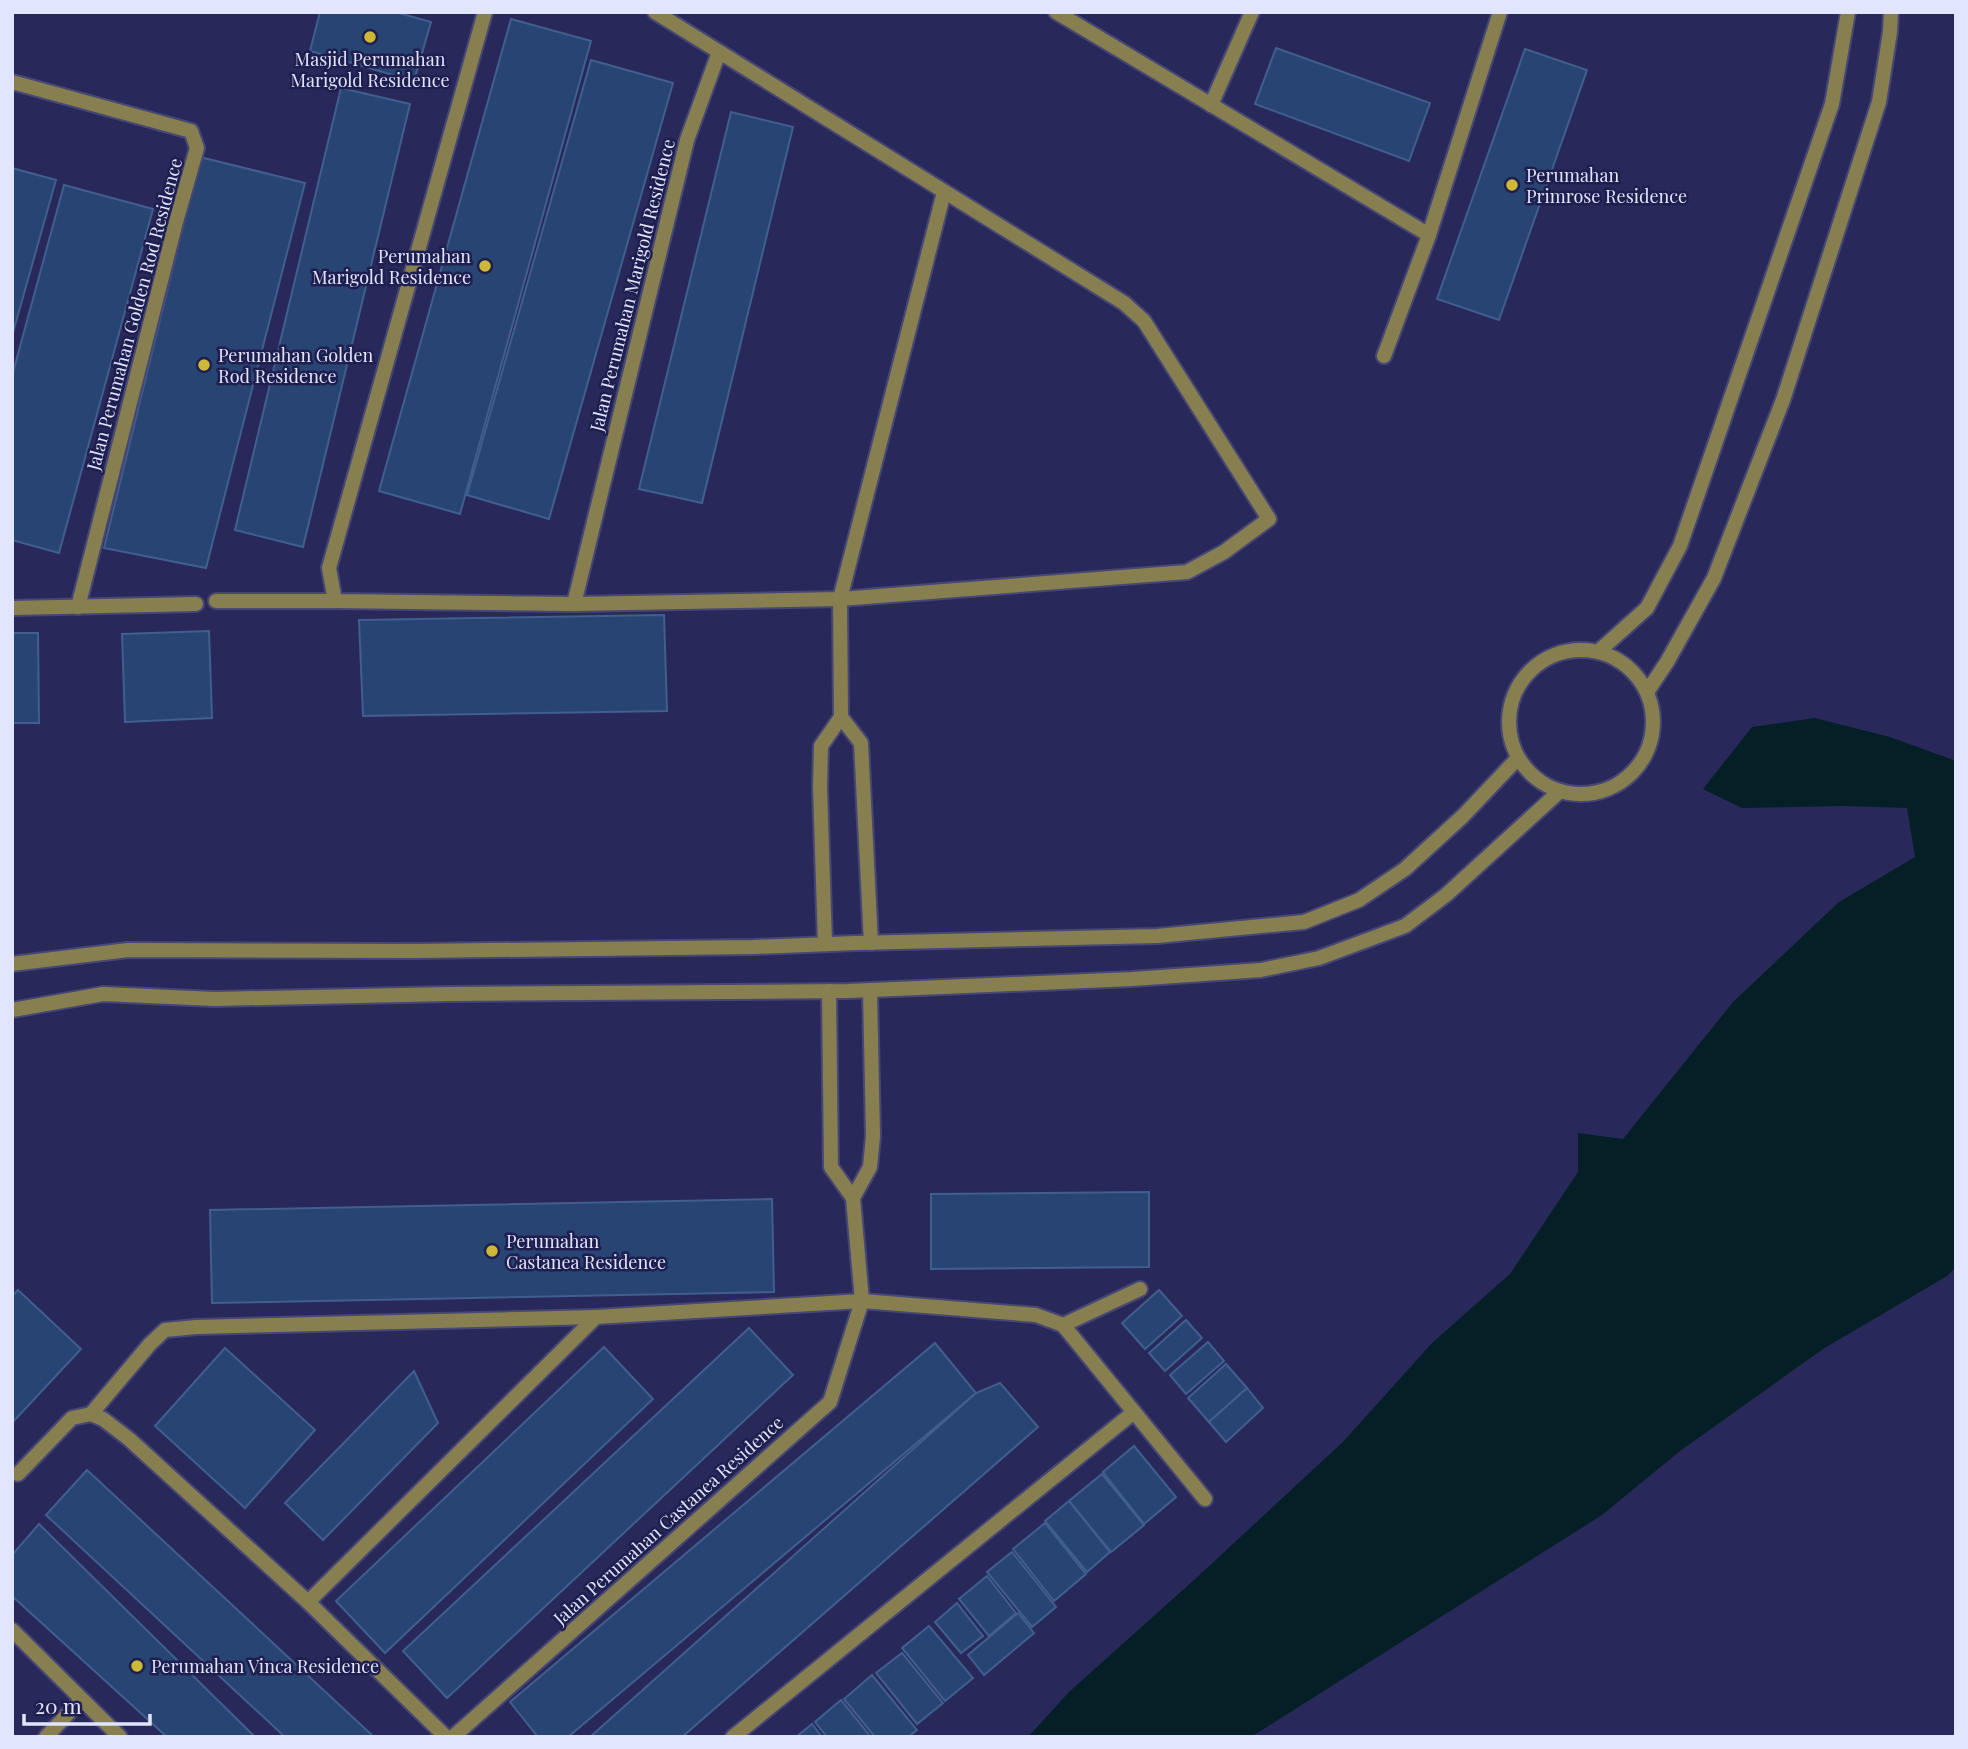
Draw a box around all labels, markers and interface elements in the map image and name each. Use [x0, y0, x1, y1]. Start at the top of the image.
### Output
marker: Masjid Perumahan Marigold Residence [362, 29, 378, 45]
place label: Masjid Perumahan Marigold Residence [290, 47, 450, 92]
street label: Jalan Perumahan Marigold Residence [584, 136, 680, 435]
street label: Jalan Perumahan Golden Rod Residence [80, 155, 187, 474]
place label: Perumahan Primrose Residence [1526, 163, 1687, 208]
marker: Perumahan Primrose Residence [1504, 177, 1520, 193]
place label: Perumahan Marigold Residence [312, 244, 471, 289]
marker: Perumahan Marigold Residence [477, 258, 493, 274]
place label: Perumahan Golden Rod Residence [218, 343, 374, 388]
marker: Perumahan Golden Rod Residence [196, 357, 212, 373]
place label: Perumahan Castanea Residence [506, 1229, 666, 1274]
marker: Perumahan Castanea Residence [484, 1243, 500, 1259]
street label: Jalan Perumahan Castanea Residence [547, 1410, 788, 1630]
place label: Perumahan Vinca Residence [151, 1654, 379, 1678]
marker: Perumahan Vinca Residence [129, 1658, 145, 1674]
scale bar [24, 1682, 150, 1726]
text: 20 m [35, 1691, 82, 1719]

